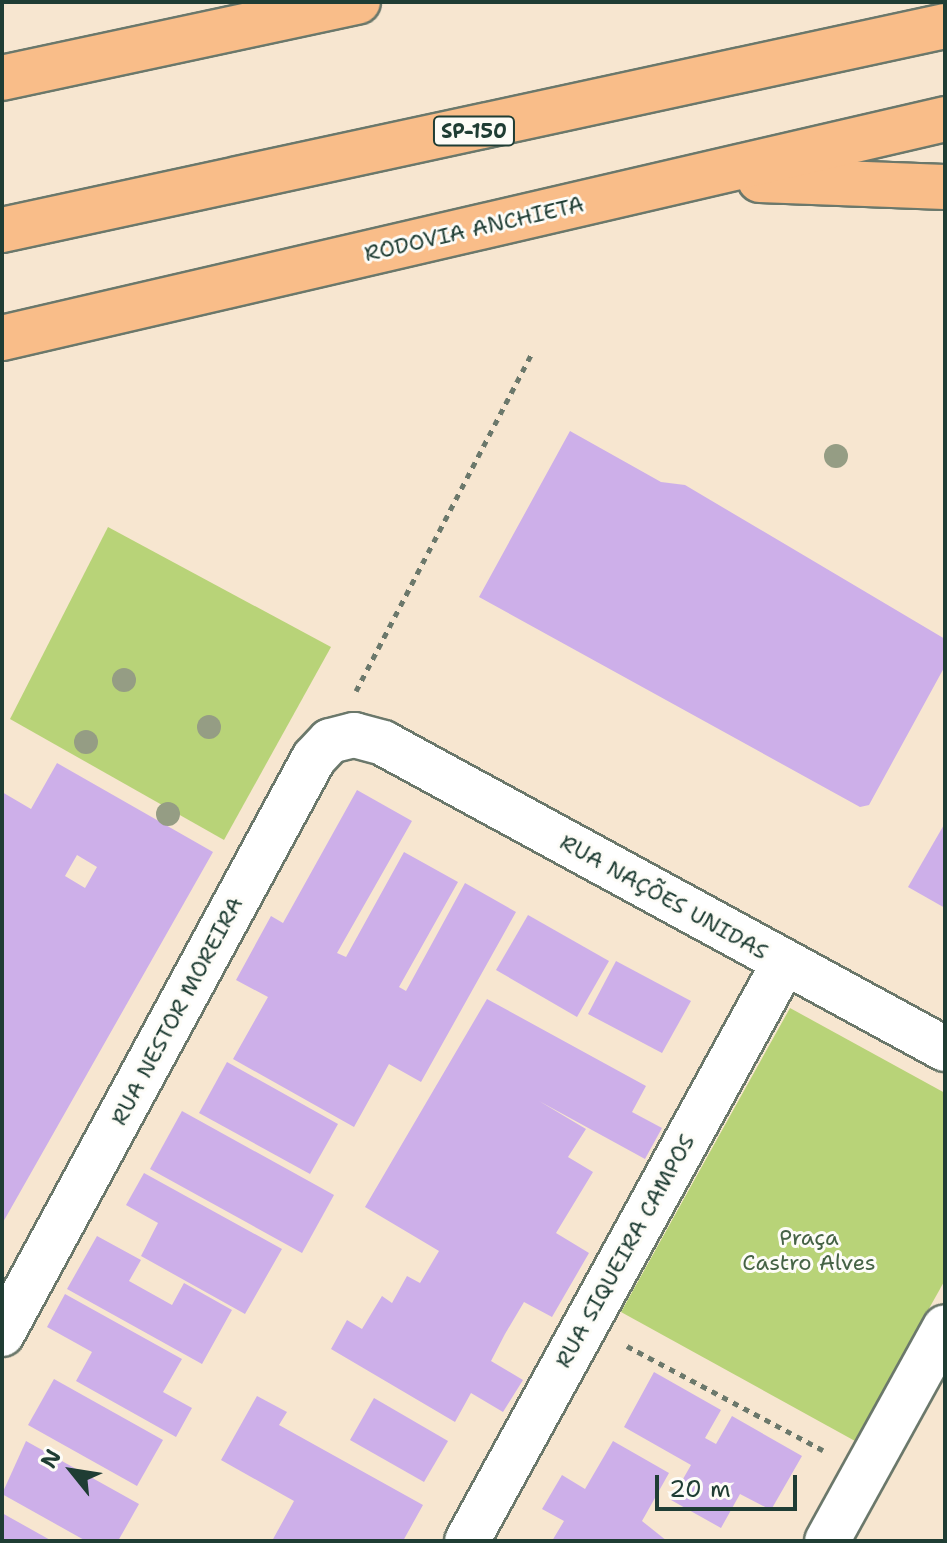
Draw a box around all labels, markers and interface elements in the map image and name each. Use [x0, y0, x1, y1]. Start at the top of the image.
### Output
road number: SP-150 [432, 115, 516, 147]
street label: RODOVIA ANCHIETA [362, 191, 586, 267]
street label: RUA NAÇÕES UNIDAS [555, 829, 773, 965]
street label: RUA NESTOR MOREIRA [106, 892, 248, 1130]
street label: RUA SIQUEIRA CAMPOS [550, 1130, 700, 1372]
park label: Praça Castro Alves [742, 1224, 876, 1276]
north arrow [32, 1431, 112, 1511]
text: N [34, 1444, 68, 1474]
scale bar [659, 1459, 801, 1509]
text: 20 m [669, 1473, 731, 1505]

